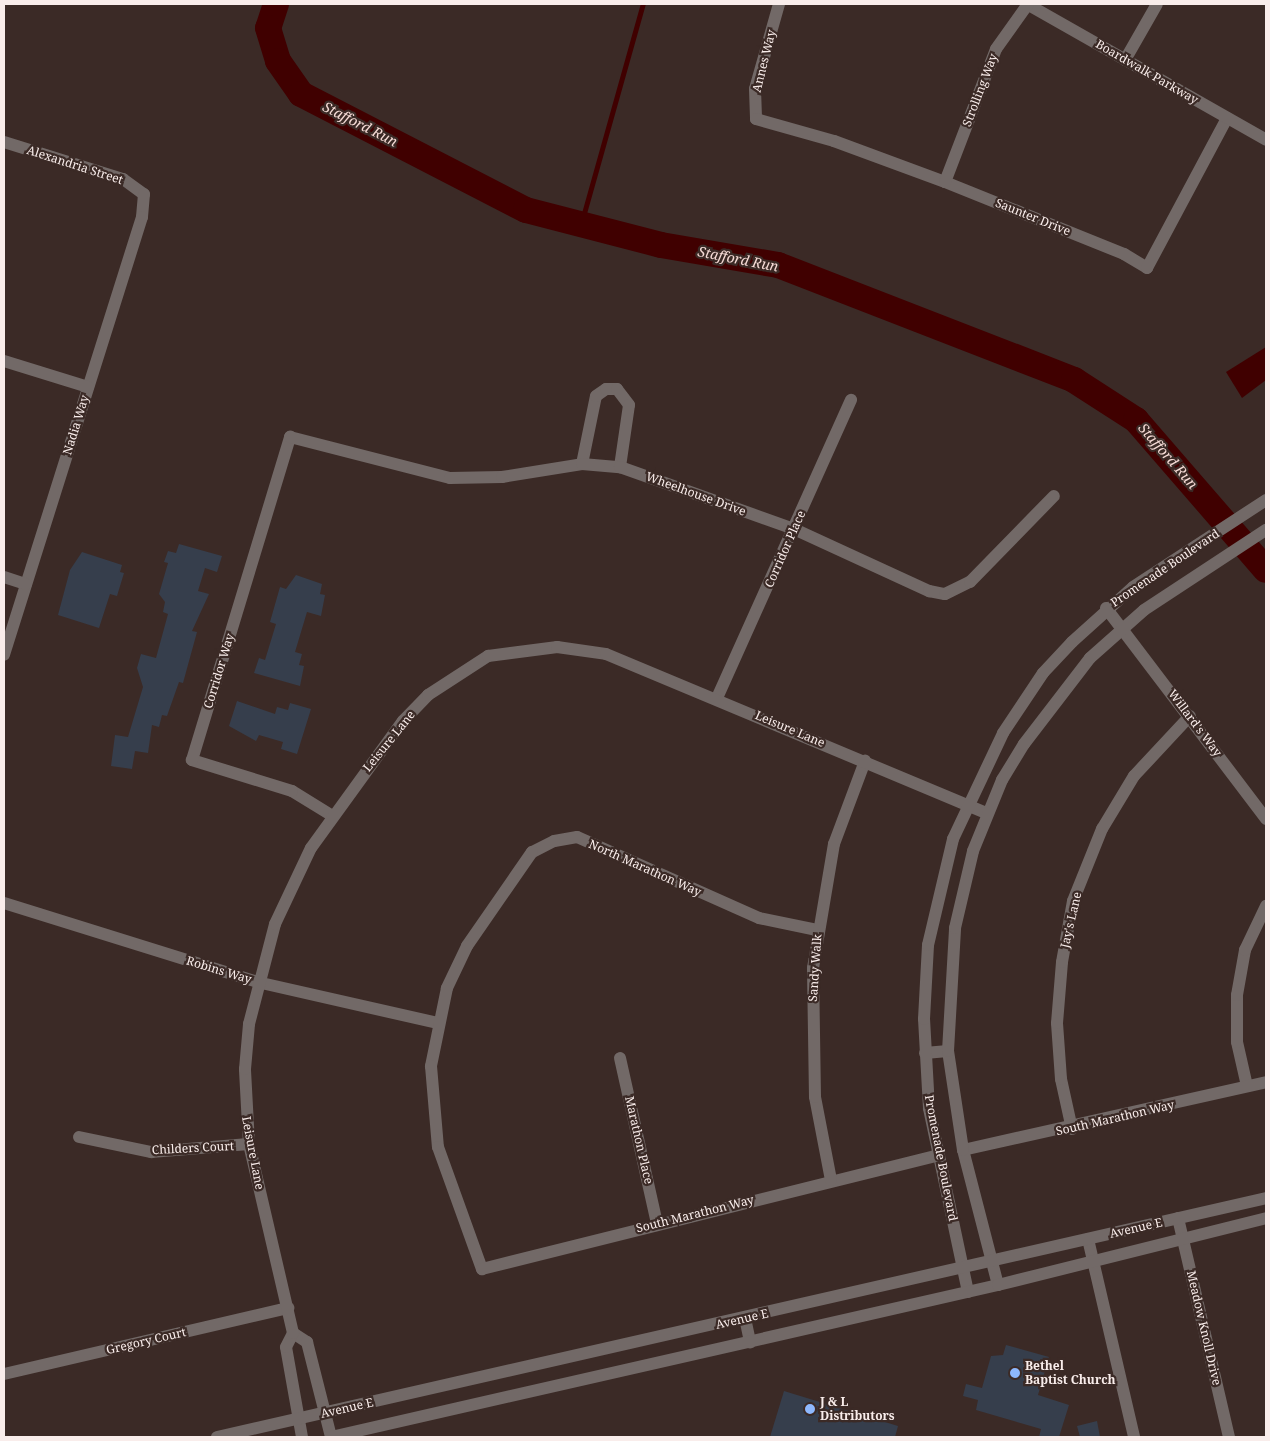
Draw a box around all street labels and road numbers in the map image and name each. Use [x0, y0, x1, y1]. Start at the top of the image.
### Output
street label: Annes Way [749, 28, 779, 94]
street label: Boardwalk Parkway [1093, 37, 1201, 107]
street label: Strolling Way [959, 52, 1001, 128]
street label: Alexandria Street [25, 143, 125, 187]
street label: Saunter Drive [993, 195, 1073, 239]
street label: Nadia Way [60, 393, 92, 457]
street label: Wheelhouse Drive [644, 469, 748, 519]
street label: Corridor Place [762, 508, 808, 590]
street label: Promenade Boulevard [1108, 526, 1222, 610]
street label: Corridor Way [201, 632, 237, 710]
street label: Willard's Way [1165, 687, 1225, 759]
street label: Leisure Lane [360, 708, 418, 774]
street label: Leisure Lane [753, 708, 827, 750]
street label: North Marathon Way [587, 837, 703, 899]
street label: Jay's Lane [1058, 891, 1084, 949]
street label: Sandy Walk [805, 934, 825, 1002]
street label: Robins Way [185, 953, 253, 987]
street label: Promenade Boulevard [922, 1094, 960, 1222]
street label: Marathon Place [622, 1095, 656, 1185]
street label: South Marathon Way [1054, 1097, 1176, 1139]
street label: Leisure Lane [239, 1115, 267, 1191]
street label: Childers Court [152, 1139, 234, 1157]
street label: South Marathon Way [635, 1192, 755, 1236]
street label: Avenue E [1108, 1215, 1164, 1241]
street label: Meadow Knoll Drive [1184, 1269, 1224, 1387]
street label: Avenue E [714, 1306, 770, 1332]
street label: Gregory Court [105, 1325, 187, 1357]
street label: Avenue E [319, 1395, 375, 1421]

